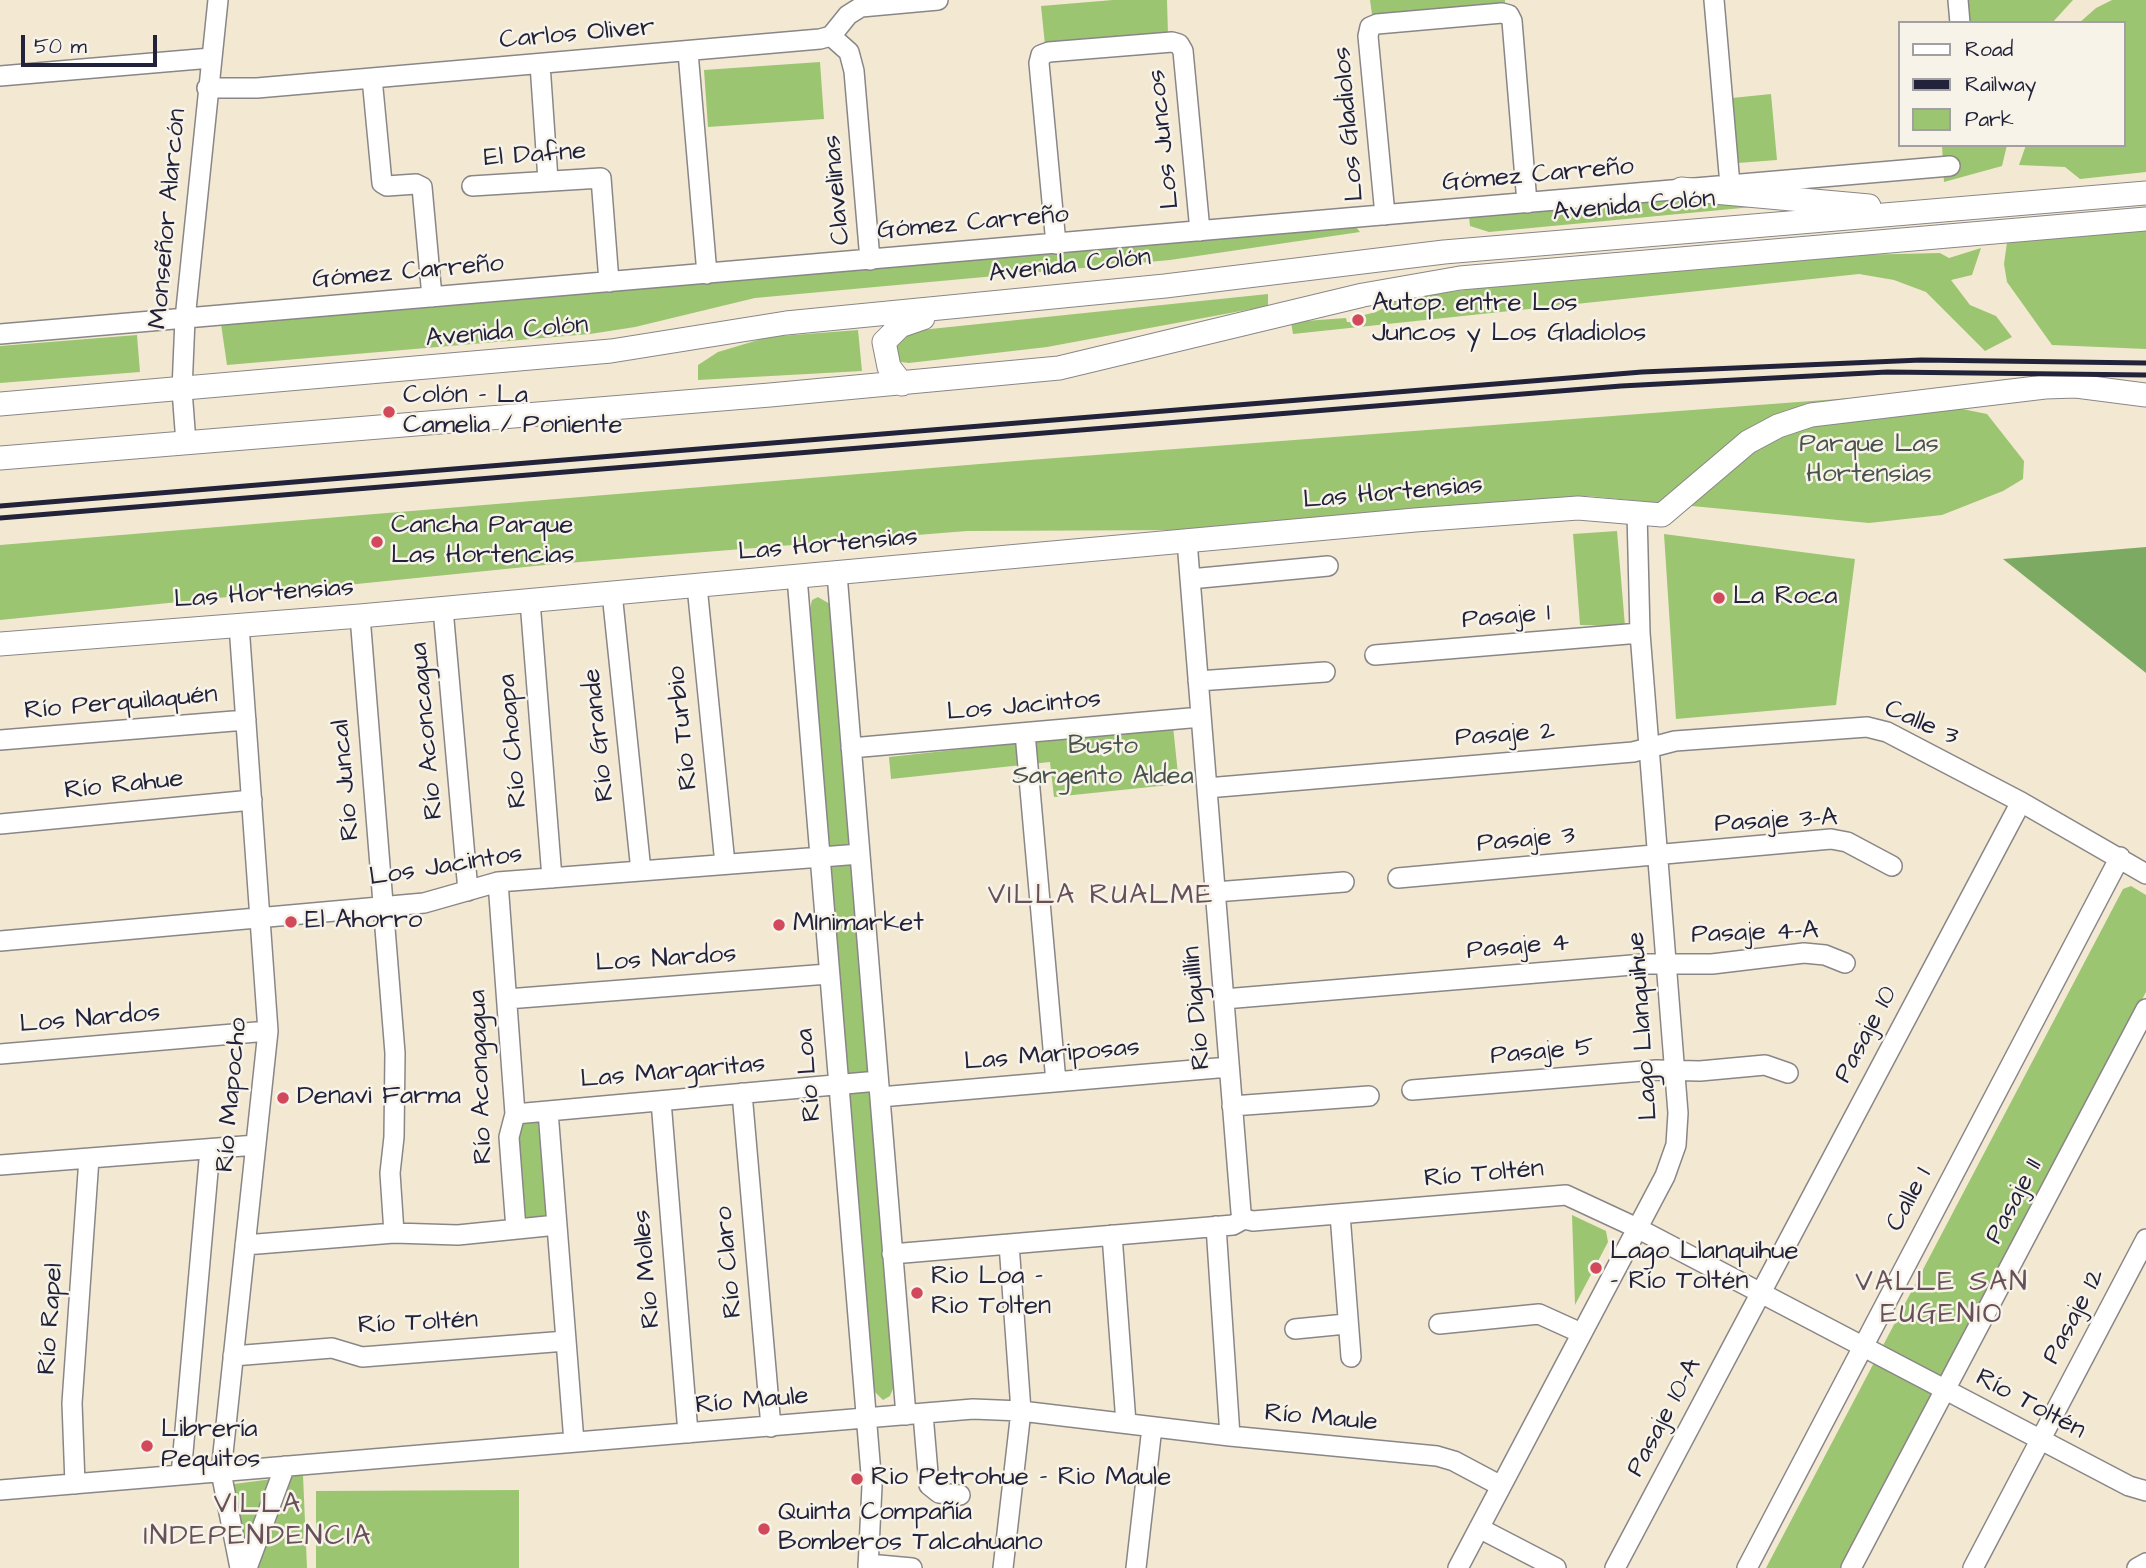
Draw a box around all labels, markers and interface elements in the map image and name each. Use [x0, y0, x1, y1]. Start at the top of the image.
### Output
street label: Carlos Oliver [498, 13, 656, 57]
scale bar [24, 21, 161, 65]
legend [1898, 21, 2125, 147]
text: 50 m [34, 32, 87, 61]
text: Road [1965, 35, 2013, 64]
street label: Los Gladiolos [1328, 45, 1372, 203]
street label: Los Juncos [1142, 68, 1188, 210]
text: Railway [1965, 70, 2036, 99]
text: Park [1965, 105, 2014, 134]
street label: Monseñor Alarcón [144, 108, 194, 330]
street label: Clavelinas [818, 134, 858, 246]
street label: El Dafne [483, 137, 587, 175]
street label: Gómez Carreño [1441, 152, 1635, 200]
street label: Avenida Colón [1552, 184, 1716, 230]
street label: Gómez Carreño [876, 200, 1070, 248]
street label: Avenida Colón [987, 243, 1153, 291]
street label: Gómez Carreño [311, 249, 505, 297]
place label: Autop. entre Los Juncos y Los Gladiolos [1372, 289, 1646, 350]
street label: Avenida Colón [425, 310, 589, 356]
marker: Autop. entre Los Juncos y Los Gladiolos [1350, 312, 1366, 328]
place label: Colón - La Camelia / Poniente [403, 381, 623, 442]
marker: Colón - La Camelia / Poniente [381, 404, 397, 420]
park label: Parque Las Hortensias [1799, 430, 1939, 492]
street label: Las Hortensias [1302, 471, 1484, 517]
place label: Cancha Parque Las Hortencias [391, 511, 575, 572]
street label: Las Hortensias [737, 523, 919, 569]
marker: Cancha Parque Las Hortencias [369, 534, 385, 550]
street label: Las Hortensias [173, 573, 355, 617]
place label: La Roca [1733, 582, 1837, 614]
marker: La Roca [1711, 590, 1727, 606]
street label: Pasaje 1 [1461, 599, 1551, 637]
street label: Río Aconcagua [405, 641, 451, 821]
street label: Río Turbio [662, 665, 706, 791]
street label: Río Grande [578, 667, 622, 803]
street label: Río Choapa [493, 673, 535, 809]
street label: Río Perquilaquén [23, 680, 219, 728]
street label: Los Jacintos [946, 685, 1102, 729]
street label: Calle 3 [1879, 694, 1963, 754]
street label: Pasaje 2 [1454, 717, 1556, 755]
street label: Río Juncal [326, 718, 368, 842]
park label: Busto Sargento Aldea [1012, 732, 1194, 794]
street label: Río Rahue [63, 764, 185, 808]
street label: Pasaje 3-A [1714, 803, 1838, 841]
street label: Pasaje 3 [1476, 821, 1576, 861]
street label: Los Jacintos [367, 839, 525, 895]
district label: VILLA RUALME [989, 880, 1213, 914]
place label: El Ahorro [305, 906, 422, 938]
place label: MInimarket [793, 909, 924, 941]
marker: El Ahorro [283, 914, 299, 930]
street label: Pasaje 4-A [1691, 916, 1819, 952]
marker: MInimarket [771, 917, 787, 933]
street label: Pasaje 4 [1465, 928, 1571, 968]
street label: Lago Llanquihue [1622, 931, 1666, 1121]
street label: Los Nardos [595, 940, 737, 980]
street label: Río Diguillín [1177, 945, 1219, 1071]
street label: Pasaje 10 [1829, 981, 1905, 1089]
street label: Río Acongagua [463, 989, 501, 1165]
street label: Los Nardos [18, 998, 162, 1042]
street label: Río Mapocho [211, 1016, 255, 1174]
street label: Río Loa [790, 1027, 830, 1123]
street label: Las Mariposas [963, 1033, 1141, 1079]
street label: Pasaje 5 [1489, 1033, 1595, 1073]
street label: Las Margaritas [579, 1049, 767, 1097]
place label: Denavi Farma [297, 1082, 461, 1114]
marker: Denavi Farma [275, 1090, 291, 1106]
street label: Río Toltén [1423, 1154, 1545, 1196]
street label: Pasaje 11 [1980, 1154, 2050, 1250]
street label: Calle 1 [1880, 1163, 1940, 1237]
street label: Río Claro [710, 1205, 750, 1319]
street label: Río Molles [627, 1208, 669, 1330]
place label: Lago Llanquihue - Río Toltén [1610, 1237, 1799, 1298]
marker: Lago Llanquihue - Río Toltén [1588, 1260, 1604, 1276]
street label: Río Rapel [33, 1262, 71, 1376]
place label: Rio Loa - Rio Tolten [931, 1262, 1051, 1324]
street label: Pasaje 12 [2037, 1264, 2113, 1370]
district label: VALLE SAN EUGENIO [1856, 1267, 2028, 1333]
marker: Rio Loa - Rio Tolten [909, 1285, 925, 1301]
street label: Río Toltén [357, 1305, 479, 1343]
street label: Pasaje 10-A [1621, 1353, 1709, 1483]
street label: Río Toltén [1970, 1363, 2090, 1447]
street label: Río Maule [694, 1382, 810, 1422]
street label: Río Maule [1263, 1399, 1379, 1439]
place label: Librería Pequitos [161, 1415, 260, 1476]
marker: Librería Pequitos [139, 1438, 155, 1454]
place label: Rio Petrohue - Rio Maule [871, 1463, 1171, 1495]
marker: Rio Petrohue - Rio Maule [849, 1471, 865, 1487]
district label: VILLA INDEPENDENCIA [145, 1489, 371, 1555]
place label: Quinta Compañía Bomberos Talcahuano [778, 1498, 1043, 1560]
marker: Quinta Compañía Bomberos Talcahuano [756, 1521, 772, 1537]

